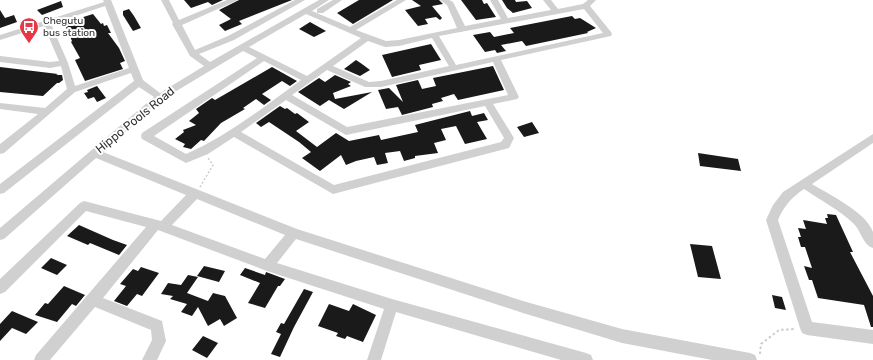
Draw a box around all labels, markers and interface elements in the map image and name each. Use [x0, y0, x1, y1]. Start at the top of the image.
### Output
place label: Chegutu bus station [43, 15, 95, 39]
bus stop icon: Chegutu bus station [18, 16, 40, 44]
street label: Hippo Pools Road [93, 84, 177, 156]

